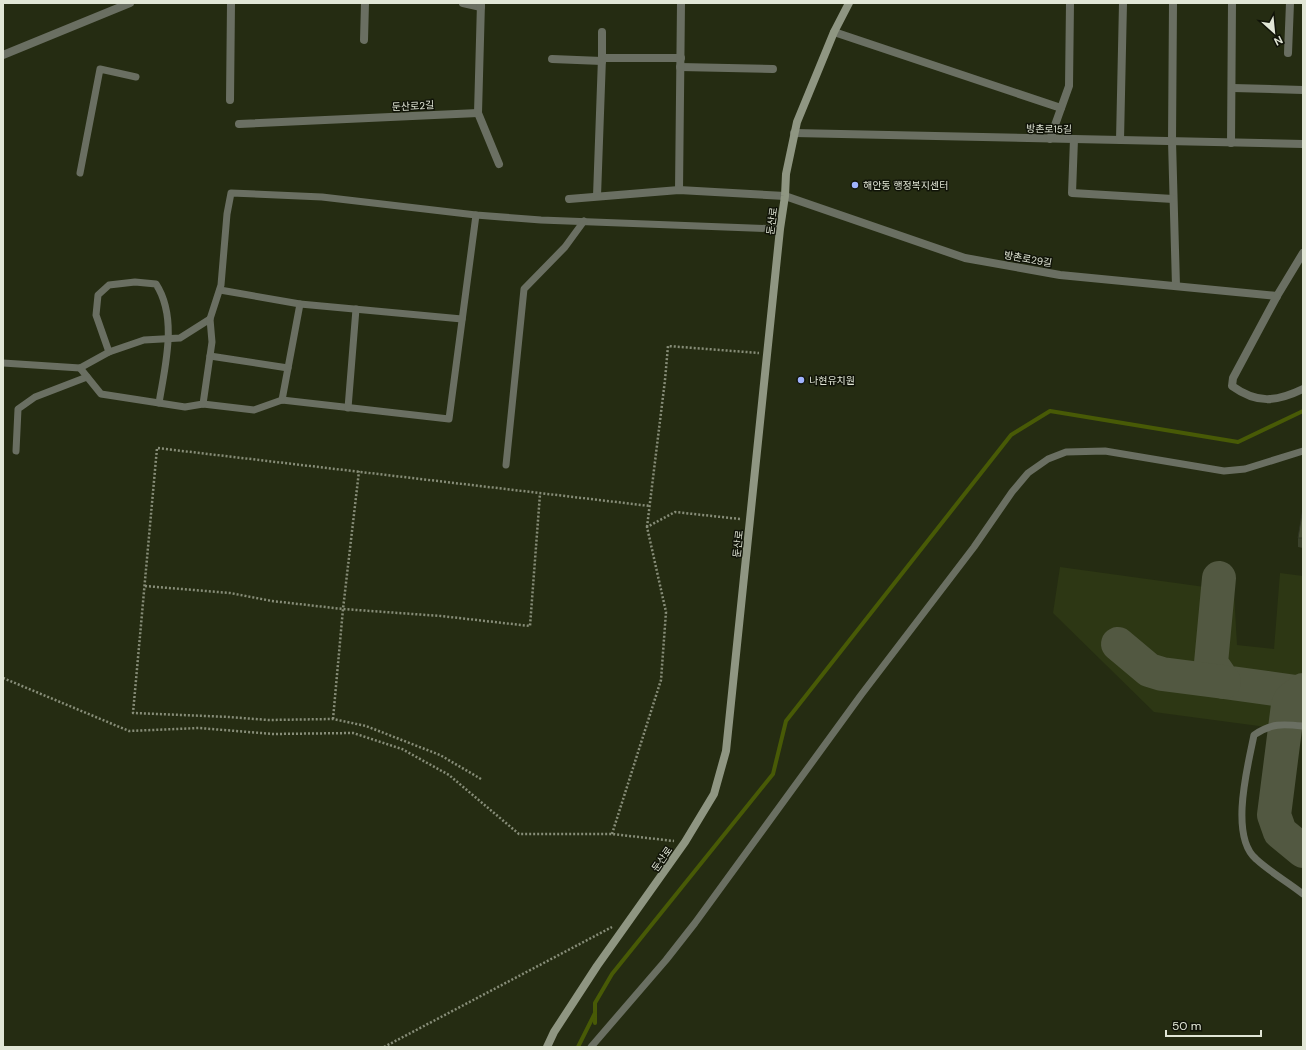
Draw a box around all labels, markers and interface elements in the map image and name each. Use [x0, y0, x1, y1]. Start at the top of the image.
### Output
north arrow [1254, 12, 1294, 52]
text: N [1272, 33, 1285, 49]
street label: 둔산로2길 [391, 98, 435, 114]
street label: 방촌로15길 [1026, 122, 1072, 136]
place label: 해안동 행정복지센터 [863, 179, 948, 192]
marker: 해안동 행정복지센터 [850, 180, 860, 190]
street label: 둔산로 [764, 206, 780, 236]
street label: 방촌로29길 [1003, 248, 1053, 270]
place label: 나현유치원 [809, 374, 855, 387]
marker: 나현유치원 [796, 375, 806, 385]
street label: 둔산로 [730, 530, 746, 558]
street label: 둔산로 [649, 844, 675, 874]
scale bar [1166, 1012, 1261, 1038]
text: 50 m [1172, 1018, 1201, 1034]

